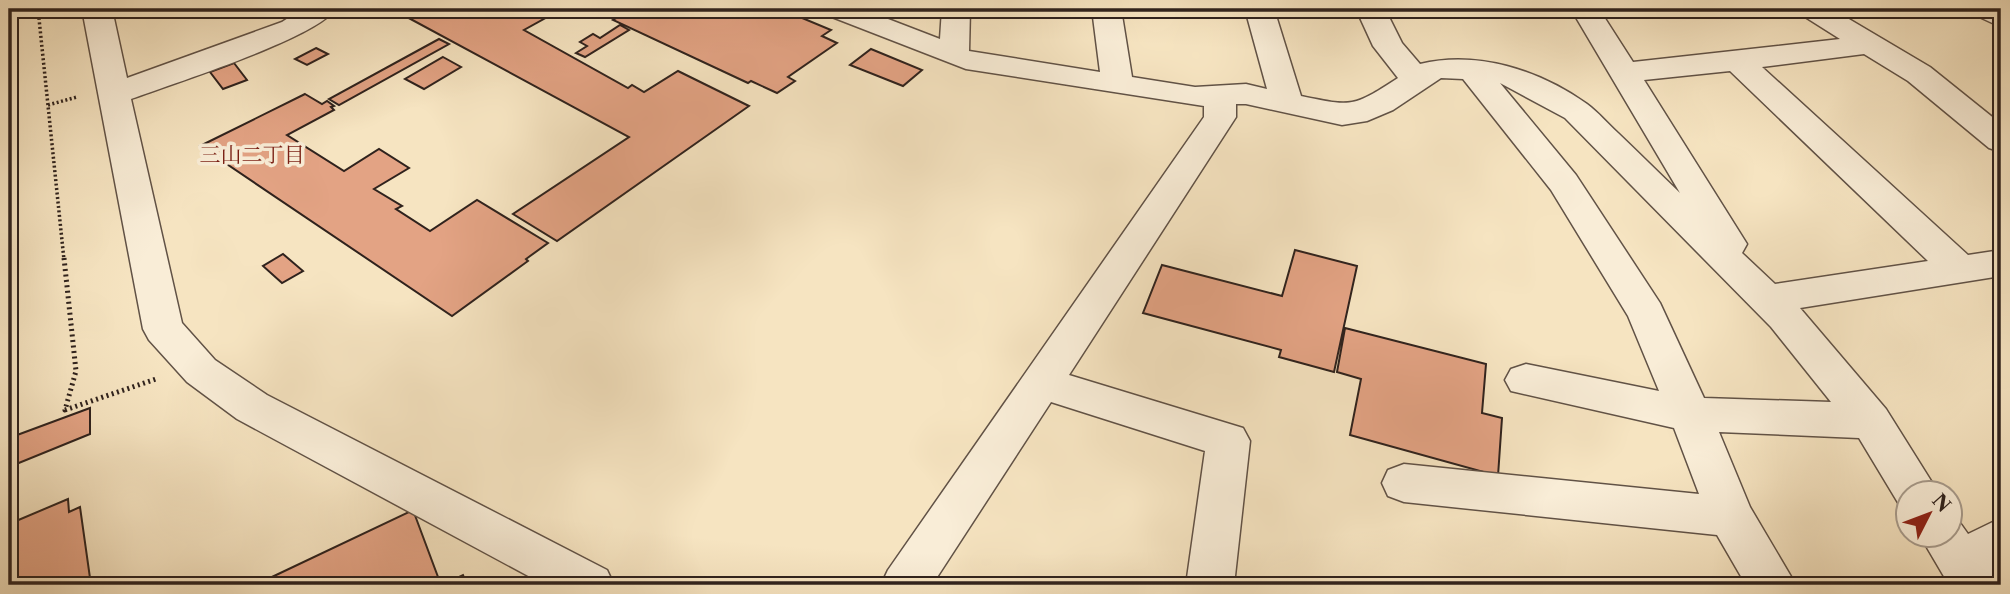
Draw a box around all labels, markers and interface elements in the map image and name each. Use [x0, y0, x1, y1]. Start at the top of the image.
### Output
district label: 三山二丁目 [200, 142, 305, 167]
north arrow [1895, 478, 1965, 548]
text: N [1927, 489, 1955, 517]

